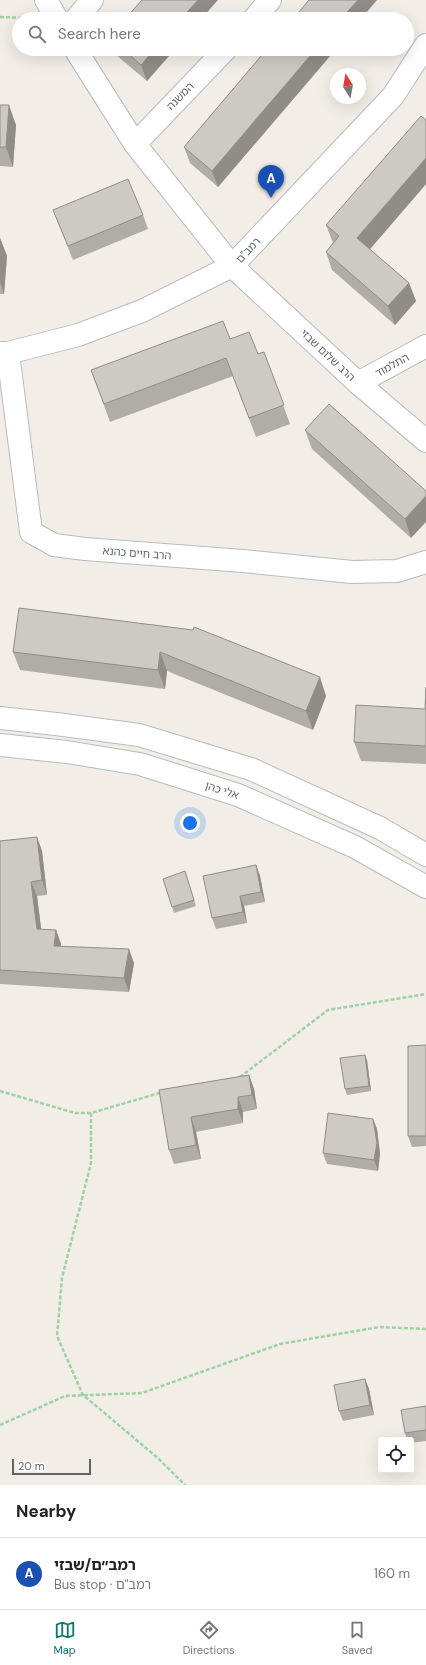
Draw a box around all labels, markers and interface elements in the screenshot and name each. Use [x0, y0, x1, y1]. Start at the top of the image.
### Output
search box [12, 12, 414, 56]
icon: search [26, 23, 48, 45]
text: Search here [58, 24, 141, 44]
north arrow [330, 68, 366, 104]
street label: המשנה [163, 79, 197, 113]
pin: A [258, 165, 284, 198]
street label: רמב"ם [233, 234, 263, 266]
street label: הרב שלום שבזי [298, 326, 358, 384]
street label: התלמוד [373, 350, 412, 380]
street label: הרב חיים כהנא [102, 544, 172, 562]
street label: אלי כהן [203, 778, 241, 802]
your location [180, 813, 200, 833]
map controls [378, 1437, 414, 1473]
button: locate [378, 1437, 414, 1473]
scale bar [12, 1457, 91, 1476]
text: 20 m [18, 1459, 44, 1473]
text: Nearby [16, 1500, 76, 1522]
text: רמב״ם/שבזי [54, 1555, 136, 1575]
text: A [24, 1565, 34, 1582]
text: 160 m [374, 1565, 410, 1582]
text: Bus stop · רמב"ם [54, 1576, 151, 1593]
tab: Map [54, 1619, 76, 1657]
tab: Directions [183, 1619, 235, 1657]
tab: Saved [342, 1619, 372, 1657]

